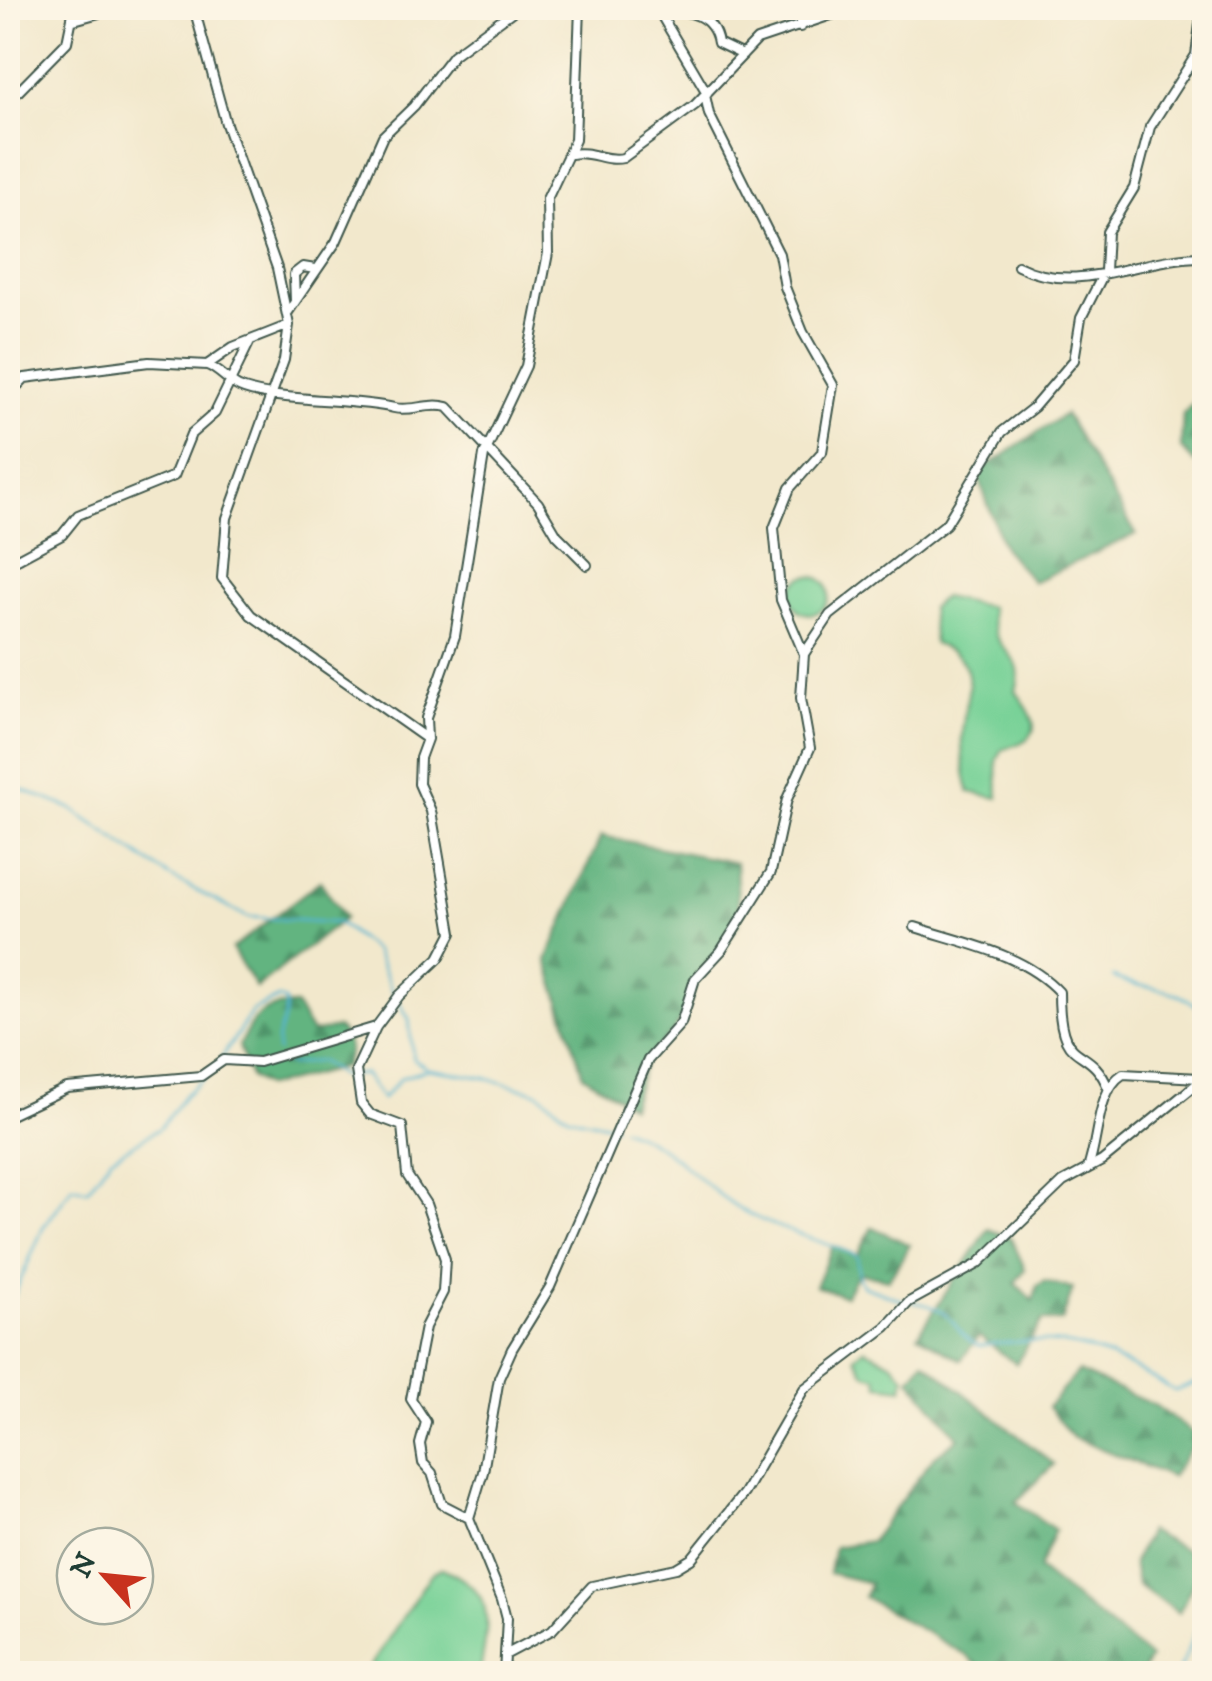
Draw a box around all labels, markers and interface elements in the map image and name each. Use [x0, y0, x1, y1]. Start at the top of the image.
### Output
north arrow [55, 1526, 155, 1626]
text: N [63, 1547, 105, 1584]

